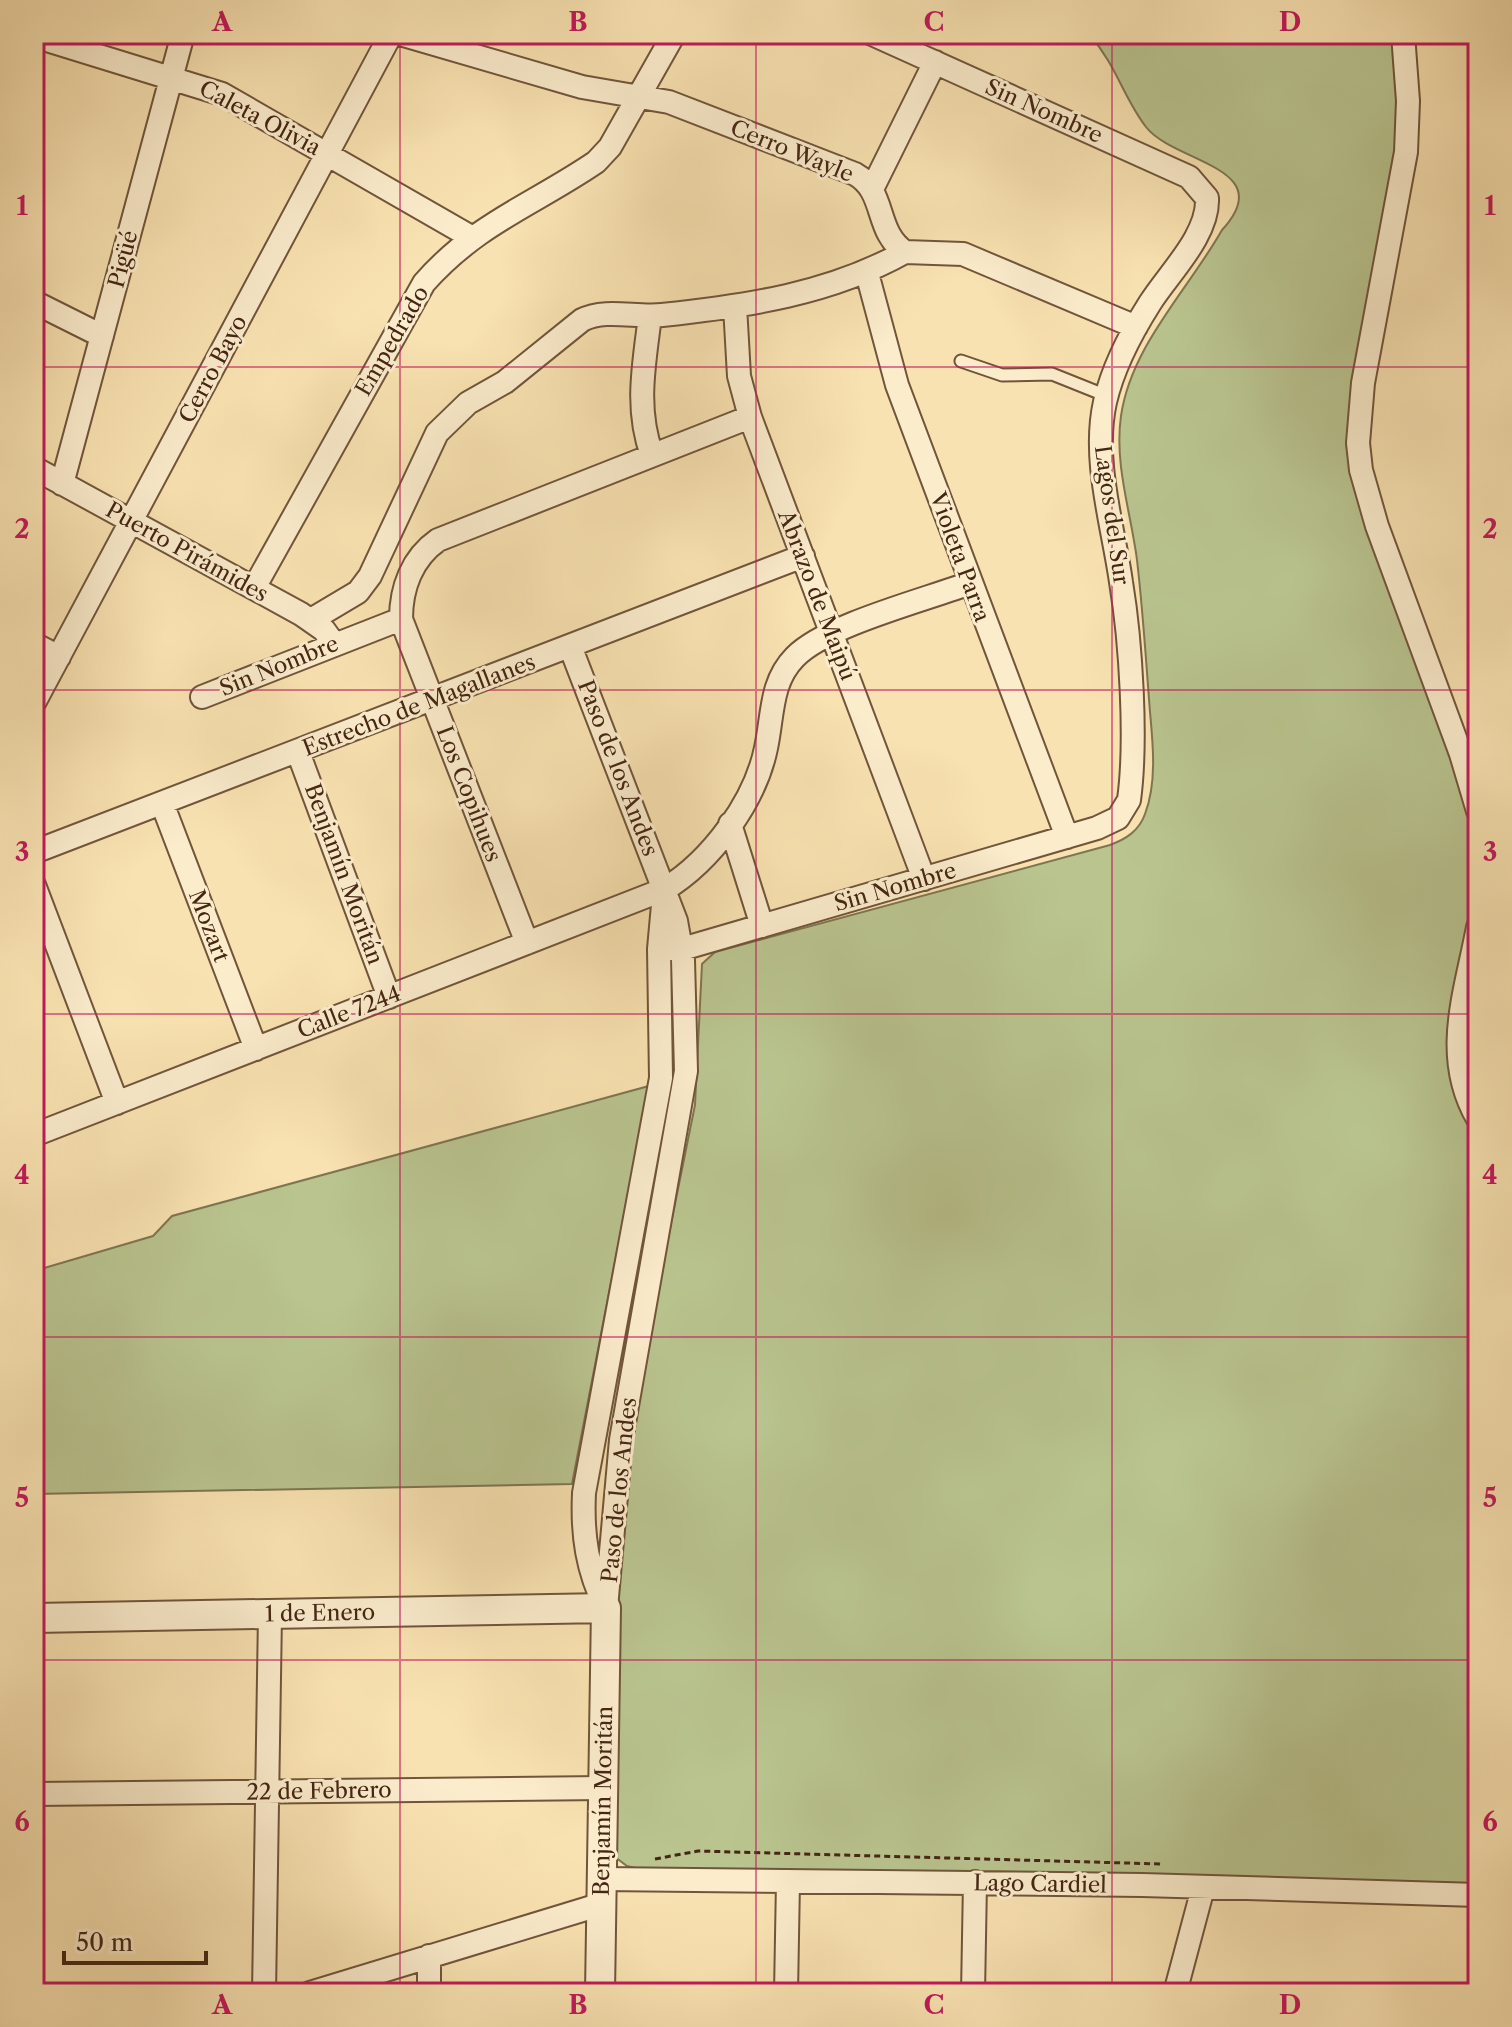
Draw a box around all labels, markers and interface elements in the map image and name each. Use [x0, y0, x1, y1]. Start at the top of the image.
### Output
text: A [211, 6, 233, 38]
text: B [568, 6, 588, 38]
text: C [924, 6, 944, 38]
text: D [1279, 6, 1301, 38]
street label: Sin Nombre [981, 73, 1107, 149]
street label: Caleta Olivia [195, 75, 326, 161]
street label: Cerro Wayle [727, 114, 857, 188]
text: 1 [16, 190, 28, 222]
text: 1 [1484, 190, 1496, 222]
street label: Pigüé [102, 227, 144, 291]
street label: Empedrado [350, 281, 434, 401]
street label: Cerro Bayo [173, 310, 253, 428]
street label: Lagos del Sur [1089, 444, 1135, 586]
street label: Violeta Parra [924, 488, 996, 626]
street label: Puerto Pirámides [101, 496, 273, 608]
street label: Abrazo de Maipú [772, 505, 862, 684]
text: 2 [14, 513, 30, 545]
text: 2 [1482, 513, 1498, 545]
street label: Sin Nombre [216, 630, 342, 702]
street label: Estrecho de Magallanes [299, 648, 539, 762]
street label: Paso de los Andes [572, 676, 664, 860]
street label: Los Copihues [431, 722, 507, 866]
street label: Benjamín Moritán [299, 780, 389, 968]
text: 3 [15, 836, 29, 868]
text: 3 [1483, 836, 1497, 868]
street label: Sin Nombre [831, 857, 959, 917]
street label: Mozart [183, 886, 235, 966]
street label: Calle 7244 [293, 980, 405, 1044]
text: 4 [14, 1159, 30, 1191]
text: 4 [1482, 1159, 1498, 1191]
street label: Paso de los Andes [596, 1396, 642, 1584]
text: 5 [15, 1482, 29, 1514]
text: 5 [1483, 1482, 1497, 1514]
street label: 1 de Enero [265, 1599, 375, 1627]
street label: Benjamín Moritán [588, 1705, 618, 1896]
street label: 22 de Febrero [246, 1776, 392, 1806]
text: 6 [14, 1806, 30, 1838]
text: 6 [1482, 1806, 1498, 1838]
street label: Lago Cardiel [973, 1869, 1107, 1899]
scale bar [64, 1915, 206, 1965]
text: 50 m [76, 1928, 133, 1957]
text: A [211, 1989, 233, 2021]
text: B [568, 1989, 588, 2021]
text: C [924, 1989, 944, 2021]
text: D [1279, 1989, 1301, 2021]

